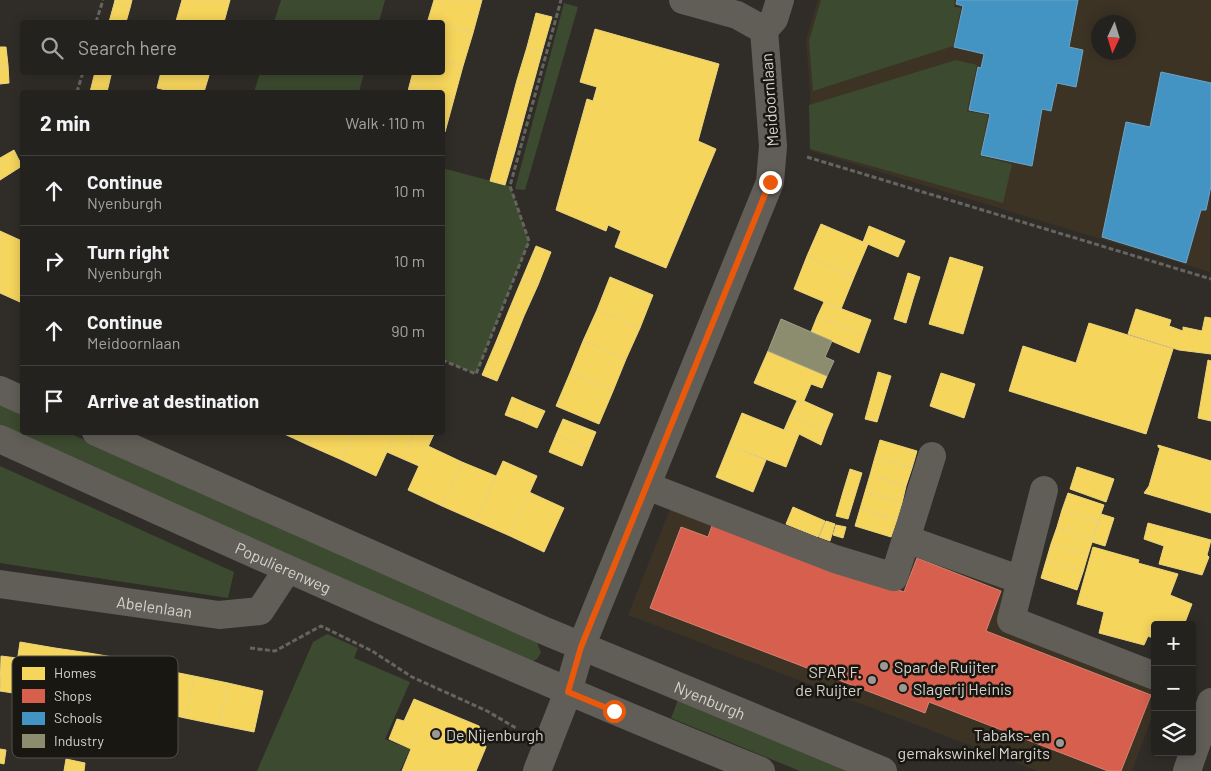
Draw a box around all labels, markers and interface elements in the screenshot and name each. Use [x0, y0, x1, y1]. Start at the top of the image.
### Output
north arrow [1091, 15, 1136, 60]
search box [20, 20, 445, 75]
icon: search [38, 34, 66, 62]
text: Search here [78, 36, 177, 59]
street label: Meidoornlaan [756, 53, 782, 147]
text: 2 min [40, 110, 90, 135]
text: Walk · 110 m [345, 113, 425, 132]
text: Continue [87, 170, 163, 193]
route end [759, 171, 782, 194]
icon: ahead [40, 177, 68, 205]
text: 10 m [394, 181, 425, 200]
text: Nyenburgh [87, 193, 162, 212]
text: Turn right [87, 240, 169, 263]
icon: right [40, 247, 68, 275]
text: 10 m [394, 251, 425, 270]
text: Nyenburgh [87, 263, 162, 282]
text: Continue [87, 310, 163, 333]
icon: ahead [40, 317, 68, 345]
text: 90 m [391, 321, 425, 340]
text: Meidoornlaan [87, 333, 180, 352]
icon: arrive [40, 387, 68, 415]
text: Arrive at destination [87, 389, 259, 412]
street label: Populierenweg [233, 537, 334, 596]
street label: Abelenlaan [115, 591, 194, 621]
map controls [1151, 621, 1196, 756]
button: + [1151, 621, 1196, 666]
legend [12, 656, 178, 758]
place label: Spar de Ruijter [894, 657, 996, 676]
marker: Spar de Ruijter [878, 660, 890, 672]
place label: SPAR F. de Ruijter [795, 662, 862, 699]
text: Homes [54, 664, 97, 681]
button: − [1151, 666, 1196, 711]
marker: SPAR F. de Ruijter [866, 674, 878, 686]
street label: Nyenburgh [672, 676, 749, 723]
place label: Slagerij Heinis [913, 679, 1012, 698]
marker: Slagerij Heinis [897, 682, 909, 694]
text: Shops [54, 687, 92, 704]
route start [603, 700, 626, 723]
text: Schools [54, 709, 102, 726]
button: layers [1151, 711, 1196, 756]
place label: De Nijenburgh [446, 725, 544, 744]
place label: Tabaks- en gemakswinkel Margits [898, 725, 1050, 762]
marker: De Nijenburgh [430, 728, 442, 740]
text: Industry [54, 732, 105, 749]
marker: Tabaks- en gemakswinkel Margits [1054, 737, 1066, 749]

